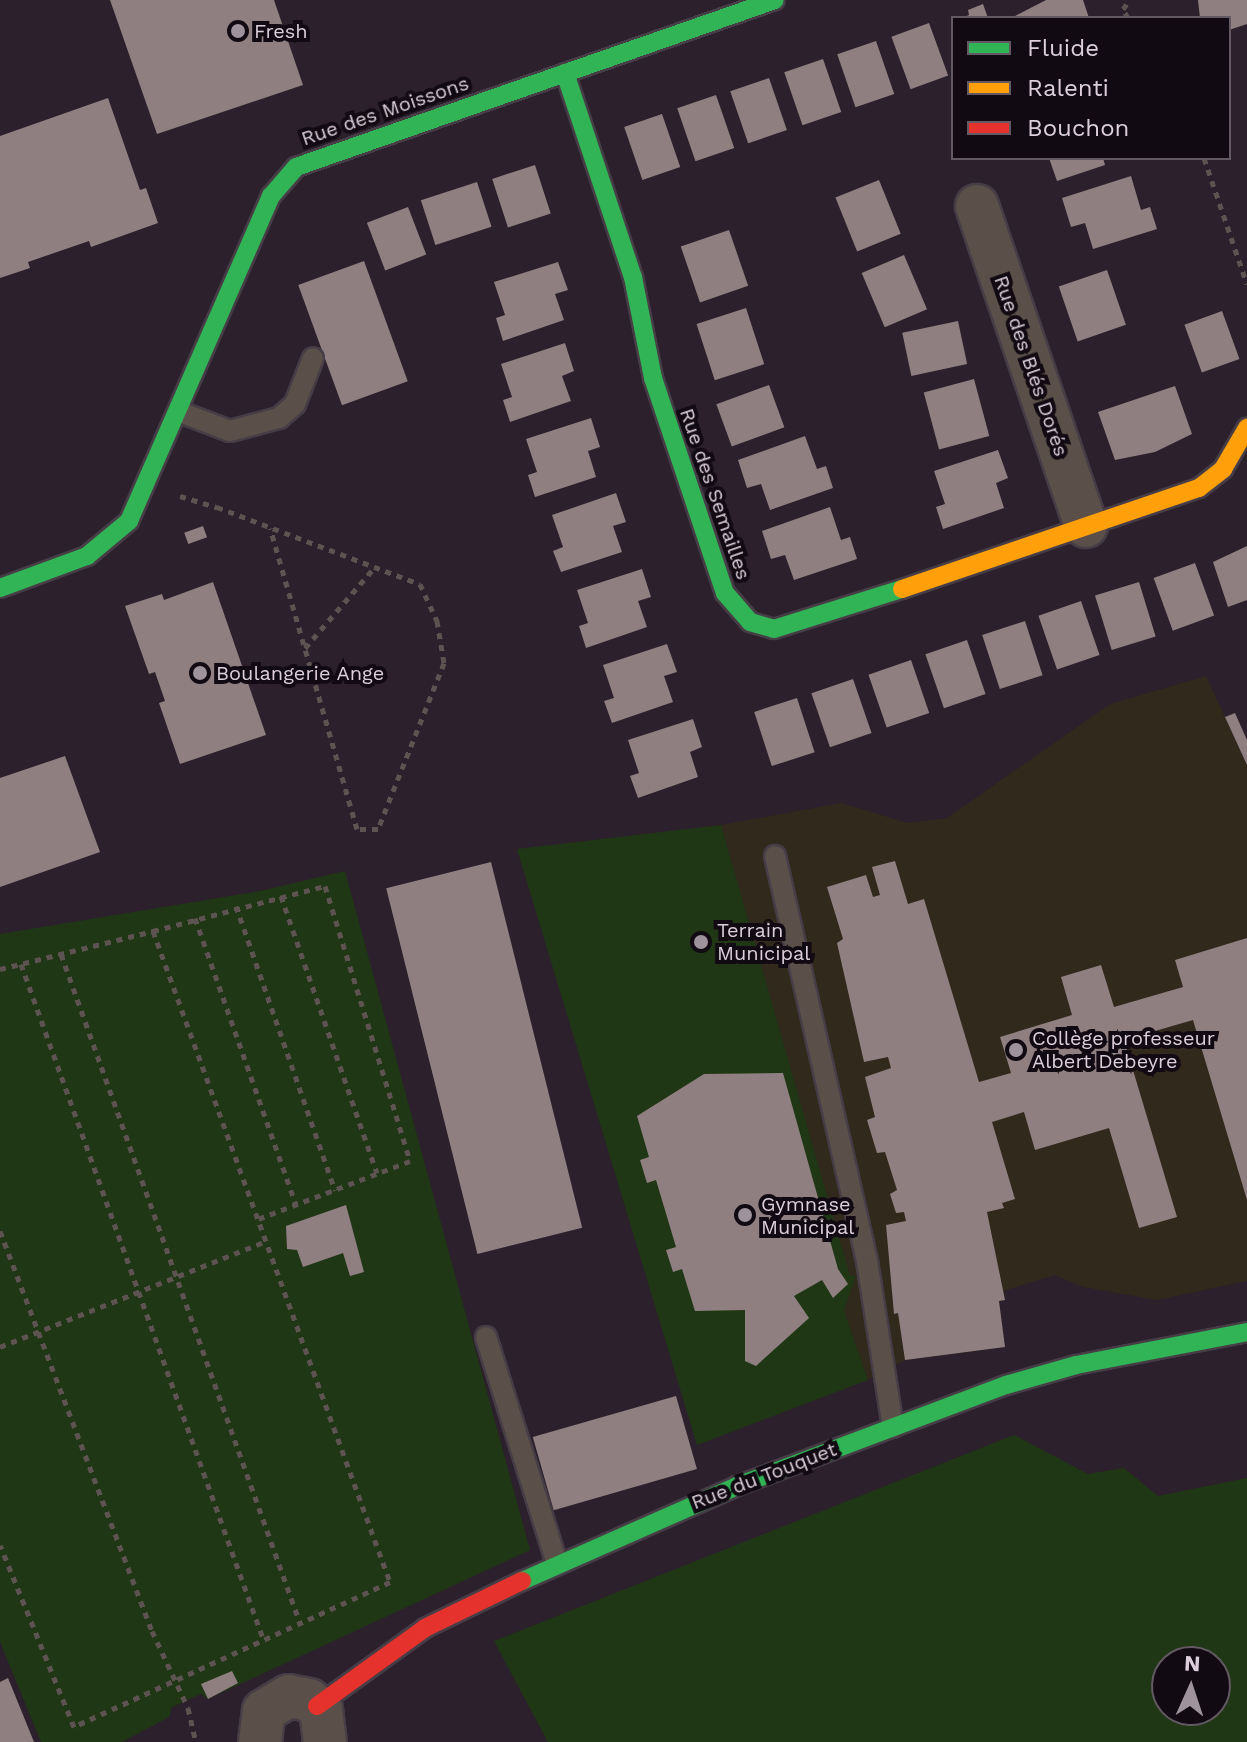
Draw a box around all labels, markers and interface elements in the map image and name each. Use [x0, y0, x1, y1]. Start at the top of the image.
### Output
legend [951, 16, 1231, 160]
place label: Fresh [254, 19, 308, 43]
marker: Fresh [229, 22, 247, 40]
text: Fluide [1027, 34, 1099, 62]
street label: Rue des Moissons [298, 71, 472, 151]
text: Ralenti [1027, 74, 1109, 102]
text: Bouchon [1027, 114, 1129, 142]
street label: Rue des Blés Dorés [989, 272, 1073, 460]
street label: Rue des Semailles [674, 405, 756, 583]
place label: Boulangerie Ange [216, 661, 385, 685]
marker: Boulangerie Ange [191, 664, 209, 682]
place label: Terrain Municipal [717, 918, 810, 965]
marker: Terrain Municipal [692, 933, 710, 951]
place label: Collège professeur Albert Debeyre [1032, 1026, 1215, 1073]
marker: Collège professeur Albert Debeyre [1007, 1041, 1025, 1059]
place label: Gymnase Municipal [761, 1192, 854, 1239]
marker: Gymnase Municipal [736, 1206, 754, 1224]
street label: Rue du Touquet [688, 1437, 840, 1515]
north arrow [1151, 1646, 1231, 1726]
text: N [1183, 1651, 1201, 1676]

